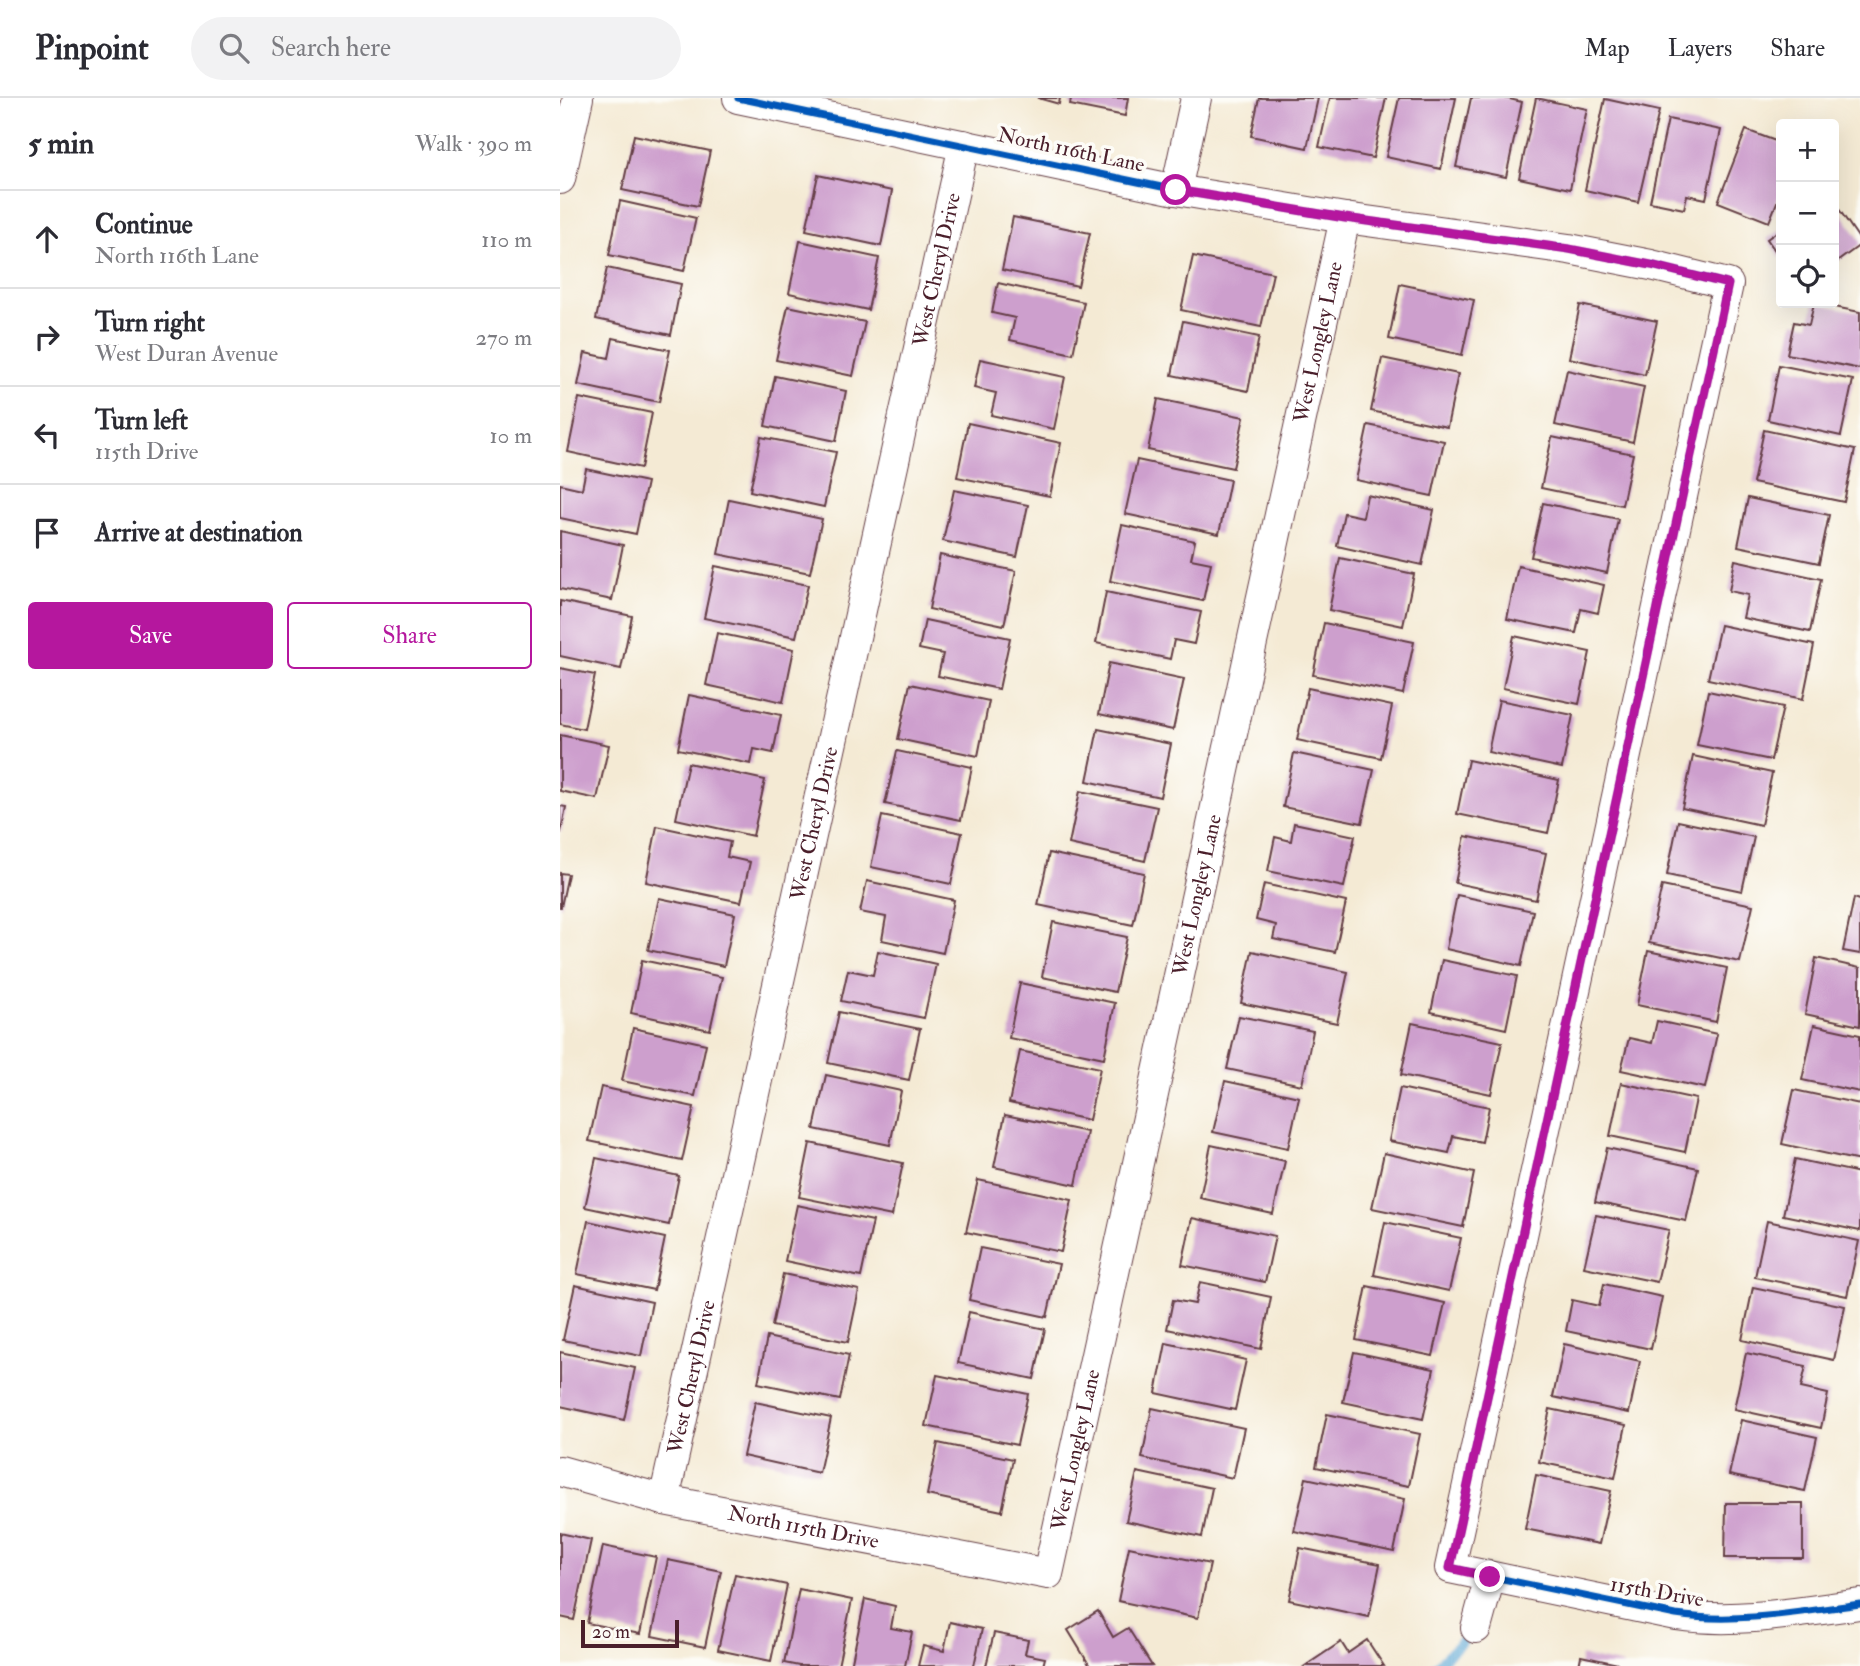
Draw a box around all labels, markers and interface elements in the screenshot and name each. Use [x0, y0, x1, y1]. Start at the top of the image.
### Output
search box [191, 17, 681, 80]
text: Pinpoint [35, 28, 149, 69]
icon: search [215, 29, 253, 67]
text: Search here [271, 32, 391, 64]
text: Map [1585, 33, 1630, 64]
text: Layers [1668, 33, 1732, 64]
text: Share [1770, 33, 1825, 64]
map controls [1776, 119, 1839, 308]
button: + [1776, 119, 1839, 182]
street label: North 116th Lane [995, 121, 1147, 179]
text: 5 min [28, 125, 94, 162]
text: Walk · 390 m [415, 129, 532, 158]
route start [1160, 174, 1191, 205]
button: − [1776, 182, 1839, 245]
street label: West Cheryl Drive [906, 190, 967, 350]
text: Continue [95, 209, 193, 241]
icon: ahead [28, 220, 66, 258]
text: 110 m [481, 225, 532, 254]
text: North 116th Lane [95, 241, 259, 270]
button: locate [1776, 245, 1839, 308]
street label: West Longley Lane [1287, 259, 1349, 426]
text: Turn right [95, 307, 205, 339]
icon: right [28, 318, 66, 356]
text: 270 m [475, 323, 532, 352]
text: West Duran Avenue [95, 339, 278, 368]
text: Turn left [95, 405, 188, 437]
icon: left [28, 416, 66, 454]
text: 10 m [489, 421, 532, 450]
text: 115th Drive [95, 437, 198, 466]
icon: arrive [28, 514, 66, 552]
text: Arrive at destination [95, 517, 303, 549]
button: Save [28, 602, 273, 669]
button: Share [287, 602, 532, 669]
street label: West Cheryl Drive [783, 744, 844, 904]
street label: West Longley Lane [1166, 812, 1228, 979]
street label: West Cheryl Drive [661, 1297, 721, 1457]
street label: West Longley Lane [1044, 1366, 1106, 1534]
street label: North 115th Drive [726, 1499, 881, 1555]
route end [1474, 1561, 1505, 1592]
street label: 115th Drive [1608, 1571, 1706, 1614]
scale bar [581, 1617, 679, 1649]
text: 20 m [592, 1620, 630, 1644]

